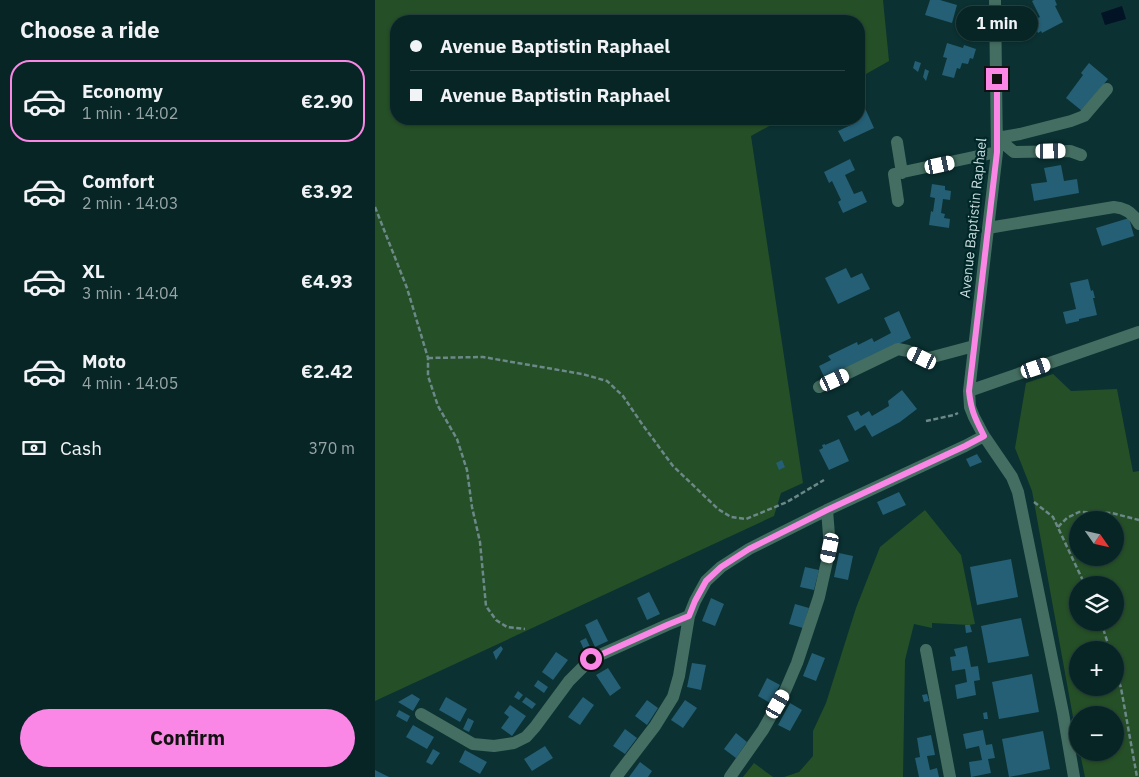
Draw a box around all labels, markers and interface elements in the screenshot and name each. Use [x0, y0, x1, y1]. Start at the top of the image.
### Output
callout: 1 min [956, 7, 1038, 42]
text: 1 min [976, 13, 1018, 33]
text: Choose a ride [20, 15, 160, 44]
text: Avenue Baptistin Raphael [440, 34, 670, 58]
route end [986, 68, 1008, 90]
icon: car [22, 79, 67, 124]
text: Economy [82, 79, 163, 103]
text: Avenue Baptistin Raphael [440, 83, 670, 107]
text: €2.90 [301, 89, 353, 113]
text: 1 min · 14:02 [82, 103, 178, 123]
street label: Avenue Baptistin Raphael [956, 137, 990, 299]
car [1035, 143, 1066, 159]
car [923, 155, 956, 175]
icon: car [22, 169, 67, 214]
text: Comfort [82, 169, 155, 193]
text: €3.92 [301, 179, 353, 203]
text: 2 min · 14:03 [82, 193, 178, 213]
icon: car [22, 259, 67, 304]
text: XL [82, 259, 105, 283]
text: €4.93 [301, 269, 353, 293]
text: 3 min · 14:04 [82, 283, 178, 303]
car [905, 345, 938, 371]
icon: car [22, 349, 67, 394]
text: Moto [82, 349, 126, 373]
car [1019, 356, 1052, 380]
text: €2.42 [301, 359, 353, 383]
car [818, 367, 851, 393]
text: 4 min · 14:05 [82, 373, 178, 393]
icon: cash [20, 434, 48, 462]
text: Cash [60, 436, 102, 460]
text: 370 m [308, 438, 355, 458]
north arrow [1069, 511, 1124, 566]
map controls [1069, 511, 1124, 761]
car [819, 532, 840, 564]
button: layers [1069, 576, 1124, 631]
button: + [1069, 641, 1124, 696]
route start [580, 648, 602, 670]
car [764, 687, 791, 721]
button: − [1069, 706, 1124, 761]
button: Confirm [20, 709, 355, 767]

